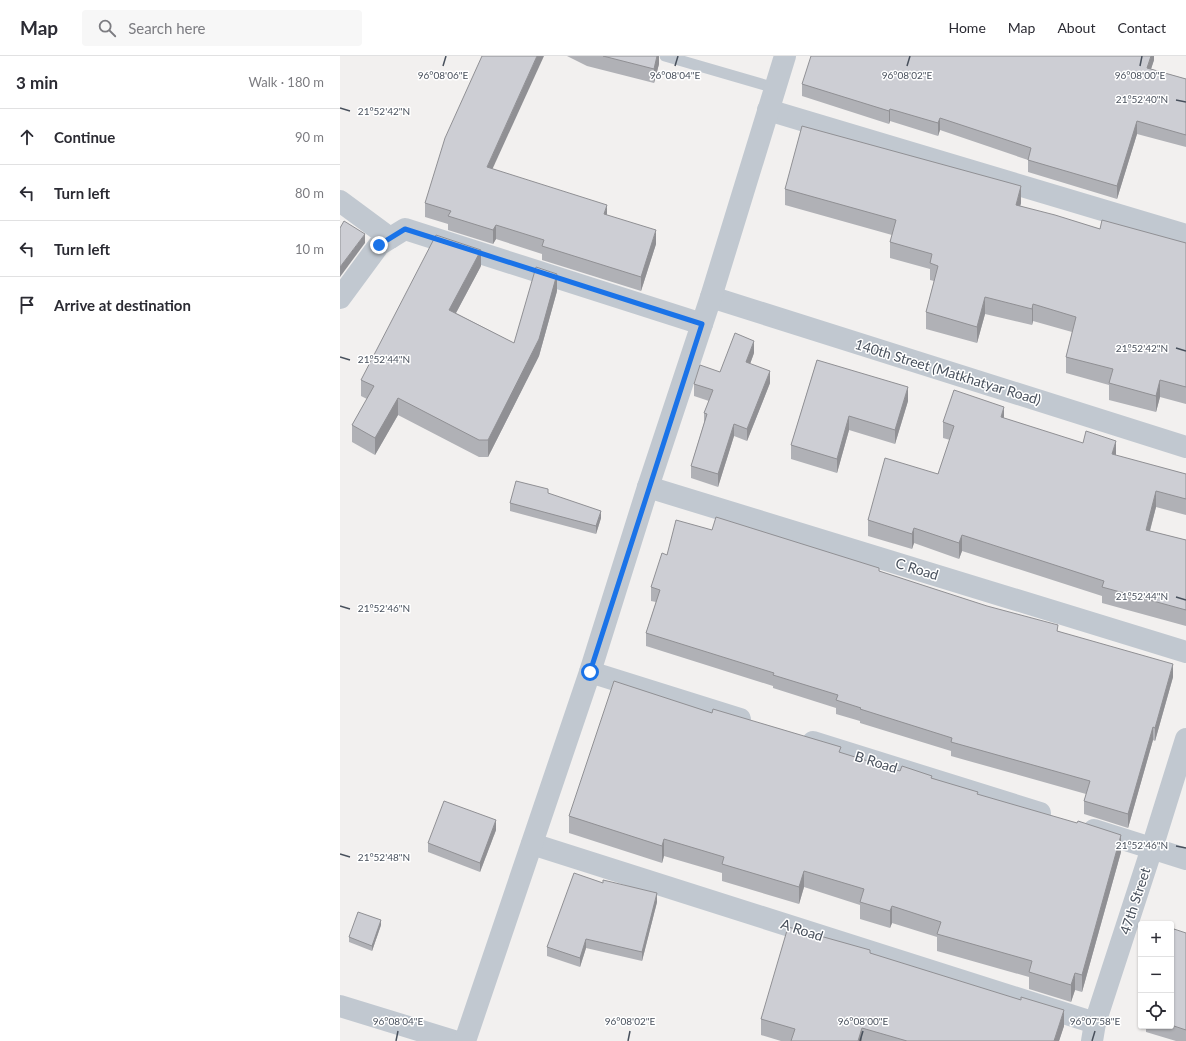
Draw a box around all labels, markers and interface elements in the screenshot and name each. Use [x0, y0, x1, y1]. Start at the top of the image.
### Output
search box [82, 10, 362, 46]
text: Map [20, 16, 58, 39]
icon: search [96, 17, 118, 39]
text: Search here [128, 19, 206, 37]
text: Home [948, 19, 986, 36]
text: Map [1008, 19, 1035, 36]
text: About [1057, 19, 1095, 36]
text: Contact [1117, 19, 1166, 36]
text: 96°08'06"E [418, 69, 468, 81]
text: 96°08'04"E [650, 69, 700, 81]
text: 96°08'02"E [882, 69, 932, 81]
text: 96°08'00"E [1115, 69, 1165, 81]
text: 3 min [16, 72, 58, 93]
text: Walk · 180 m [248, 74, 324, 90]
text: 21°52'40"N [1116, 93, 1168, 105]
text: 21°52'42"N [358, 105, 410, 117]
icon: ahead [16, 126, 38, 148]
text: Continue [54, 128, 115, 146]
text: 90 m [295, 129, 324, 145]
icon: left [16, 182, 38, 204]
text: Turn left [54, 184, 110, 202]
text: 80 m [295, 185, 324, 201]
route end [370, 236, 388, 254]
icon: left [16, 238, 38, 260]
text: Turn left [54, 240, 110, 258]
text: 10 m [295, 241, 324, 257]
icon: arrive [16, 294, 38, 316]
text: Arrive at destination [54, 296, 191, 314]
street label: 140th Street (Matkhatyar Road) [853, 335, 1043, 408]
text: 21°52'42"N [1116, 342, 1168, 354]
text: 21°52'44"N [358, 353, 410, 365]
street label: C Road [894, 554, 941, 583]
text: 21°52'44"N [1116, 590, 1168, 602]
text: 21°52'46"N [358, 602, 410, 614]
route start [581, 663, 599, 681]
street label: B Road [853, 747, 900, 776]
text: 21°52'46"N [1116, 839, 1168, 851]
text: 21°52'48"N [358, 851, 410, 863]
street label: 47th Street [1116, 865, 1153, 937]
street label: A Road [779, 915, 826, 944]
map controls [1138, 921, 1174, 1029]
button: + [1138, 921, 1174, 957]
button: − [1138, 957, 1174, 993]
button: locate [1138, 993, 1174, 1029]
text: 96°08'04"E [373, 1015, 423, 1027]
text: 96°08'02"E [605, 1015, 655, 1027]
text: 96°08'00"E [838, 1015, 888, 1027]
text: 96°07'58"E [1070, 1015, 1120, 1027]

